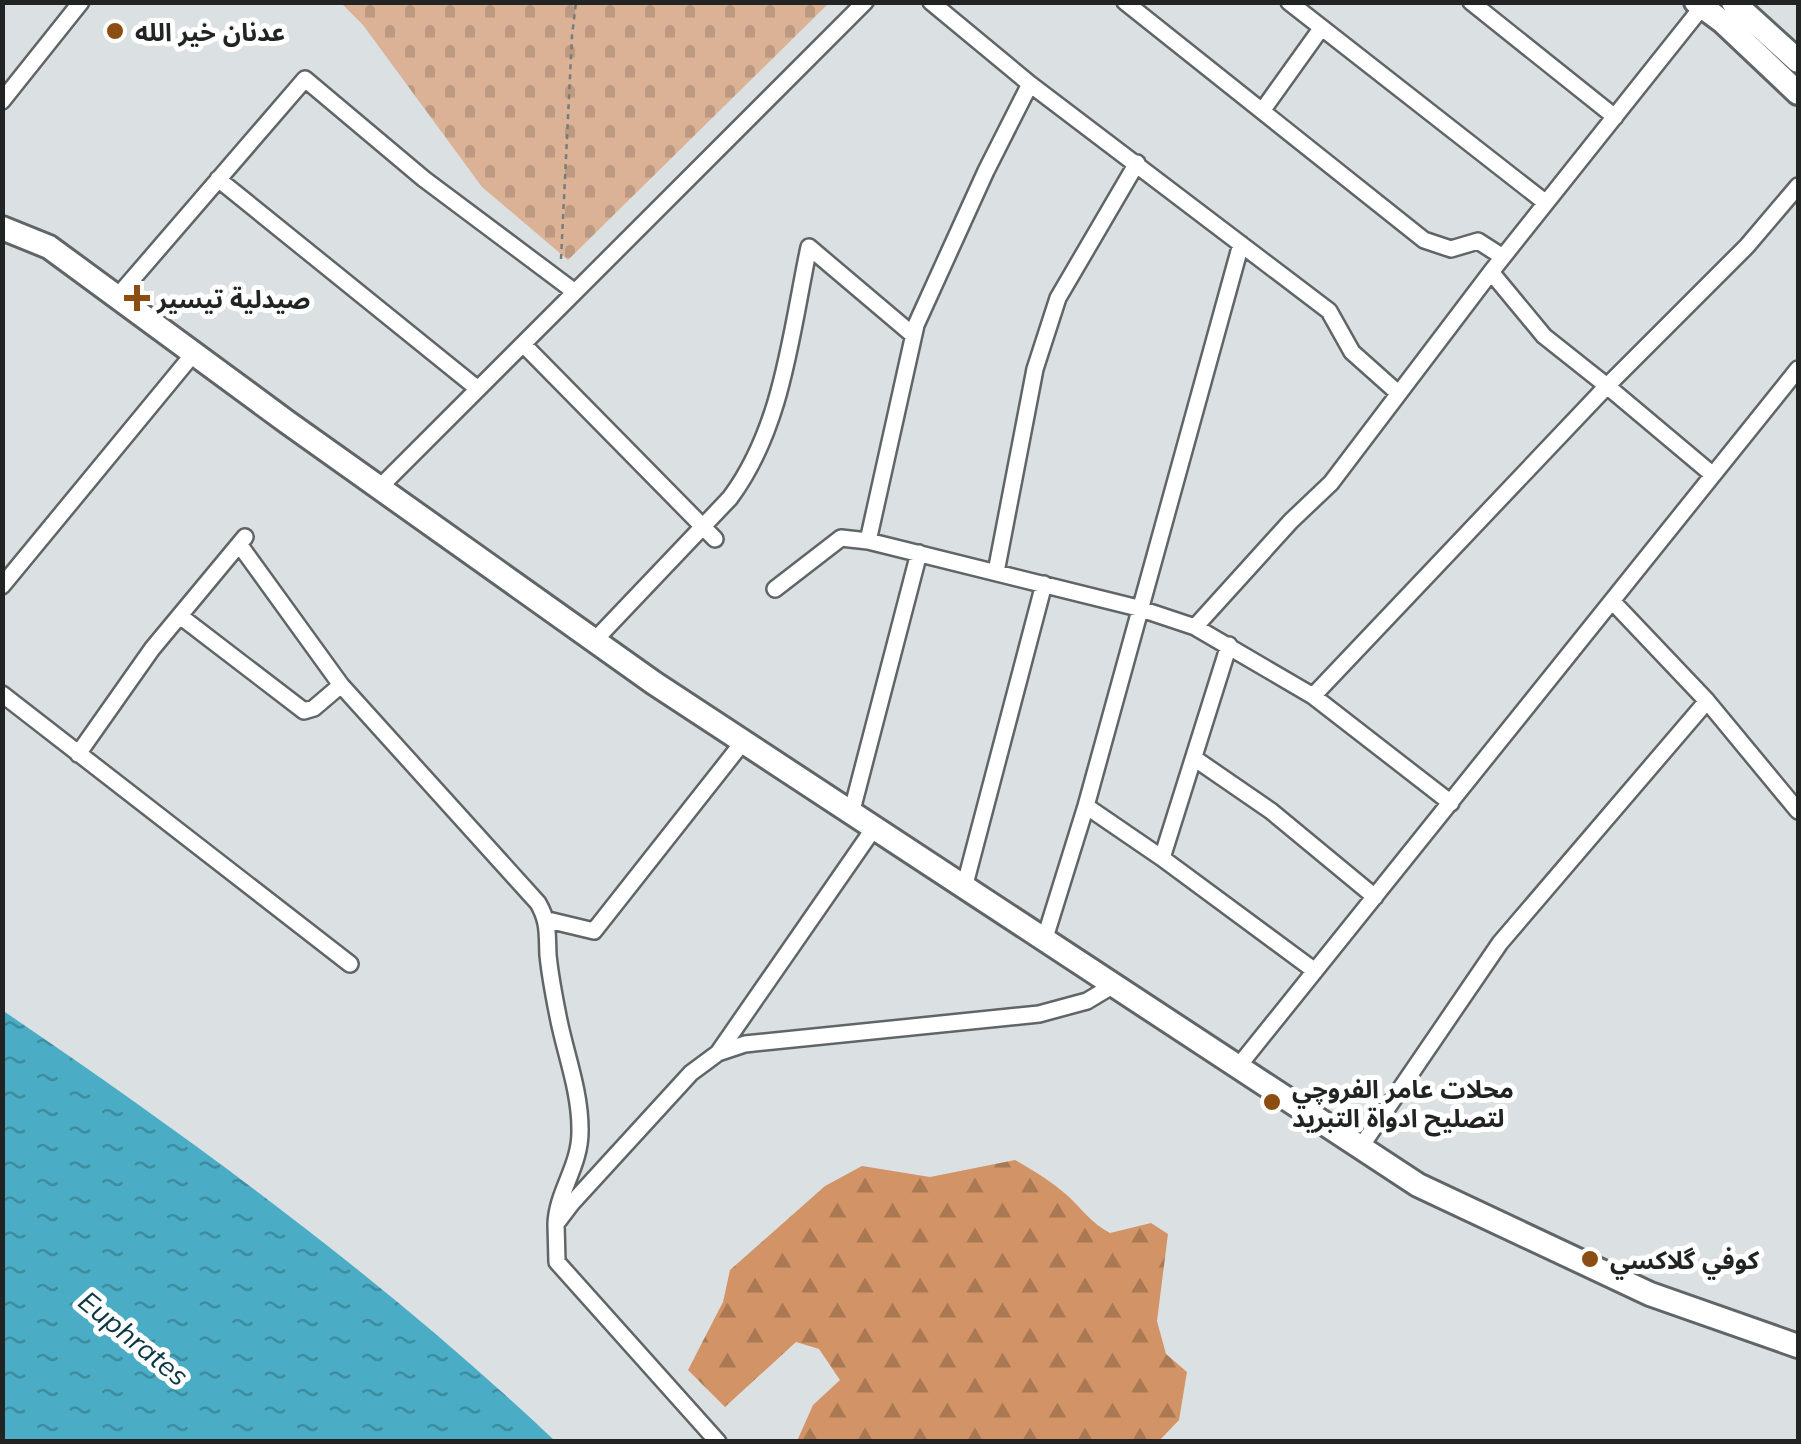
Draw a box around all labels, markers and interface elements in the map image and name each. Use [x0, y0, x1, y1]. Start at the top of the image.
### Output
place label: عدنان خير الله [135, 16, 285, 47]
marker: عدنان خير الله [104, 20, 126, 42]
place label: صيدلية تيسير [156, 283, 310, 314]
marker: صيدلية تيسير [126, 287, 148, 309]
place label: محلات عامر الفروچي لتصليح ادواة التبريد [1292, 1073, 1514, 1137]
marker: محلات عامر الفروچي لتصليح ادواة التبريد [1261, 1091, 1283, 1113]
place label: كوفي گلاكسي [1610, 1244, 1760, 1280]
marker: كوفي گلاكسي [1579, 1248, 1601, 1270]
water label: Euphrates [72, 1283, 196, 1393]

